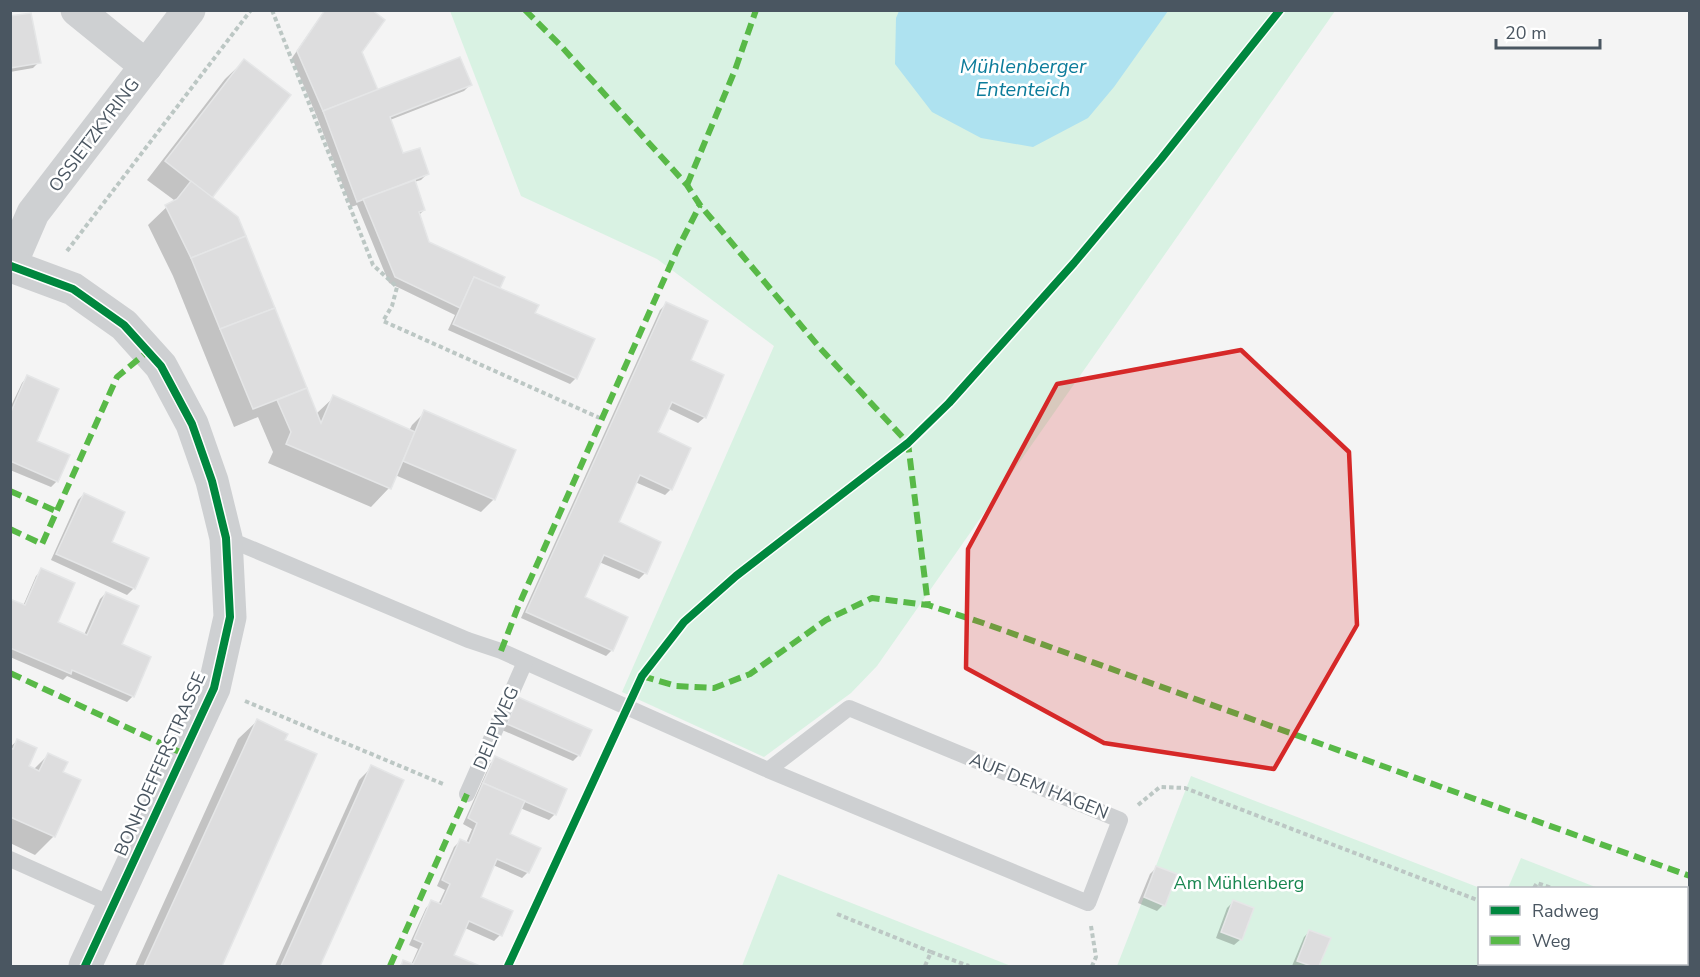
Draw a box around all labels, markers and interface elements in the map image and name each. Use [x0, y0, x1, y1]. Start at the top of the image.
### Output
scale bar [1496, 12, 1600, 50]
text: 20 m [1505, 21, 1547, 45]
water label: Mühlenberger Ententeich [960, 53, 1087, 103]
street label: OSSIETZKYRING [43, 73, 145, 197]
street label: BONHOEFFERSTRASSE [109, 668, 211, 860]
street label: DELPWEG [468, 683, 524, 773]
street label: AUF DEM HAGEN [966, 747, 1112, 825]
park label: Am Mühlenberg [1174, 871, 1304, 895]
legend [1478, 887, 1688, 965]
text: Radweg [1532, 899, 1599, 923]
text: Weg [1532, 929, 1571, 953]

